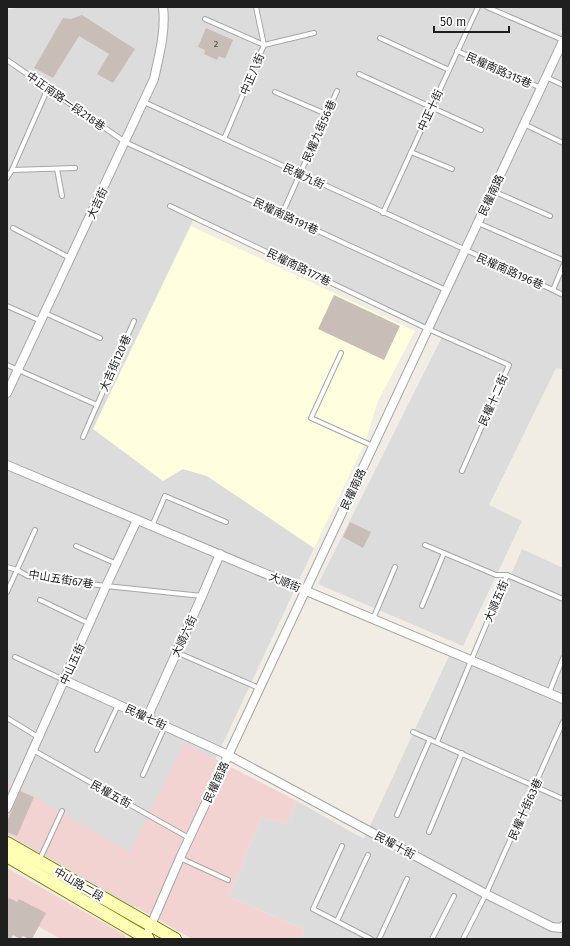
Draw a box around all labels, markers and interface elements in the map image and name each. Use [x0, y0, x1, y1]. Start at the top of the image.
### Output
scale bar [434, 8, 509, 34]
text: 50 m [440, 15, 466, 29]
house number: 2 [214, 39, 218, 49]
street label: 民權南路315巷 [464, 50, 534, 91]
street label: 中正八街 [238, 51, 267, 97]
street label: 中正南路一段218巷 [24, 69, 108, 133]
street label: 中正十街 [415, 88, 446, 133]
street label: 民權九街56巷 [300, 98, 339, 164]
street label: 民權九街 [281, 161, 326, 192]
street label: 民權南路 [476, 173, 507, 218]
street label: 大吉街 [85, 186, 110, 221]
street label: 民權南路191巷 [251, 196, 320, 237]
street label: 民權南路177巷 [265, 246, 333, 289]
street label: 民權南路196巷 [475, 251, 545, 292]
street label: 大吉街120巷 [97, 333, 134, 393]
street label: 民權十二街 [476, 372, 511, 428]
street label: 民權南路 [338, 467, 369, 512]
street label: 中山五街67巷 [28, 568, 94, 591]
street label: 大順街 [267, 570, 303, 595]
street label: 大順五街 [482, 578, 511, 624]
street label: 大順六街 [169, 614, 200, 659]
street label: 中山五街 [58, 641, 87, 687]
street label: 民權七街 [123, 702, 168, 733]
street label: 民權南路 [201, 760, 232, 805]
street label: 民權十街63巷 [506, 776, 545, 842]
street label: 民權五街 [88, 778, 133, 811]
street label: 民權十街 [372, 829, 417, 862]
street label: 中山路二段 [52, 865, 106, 904]

